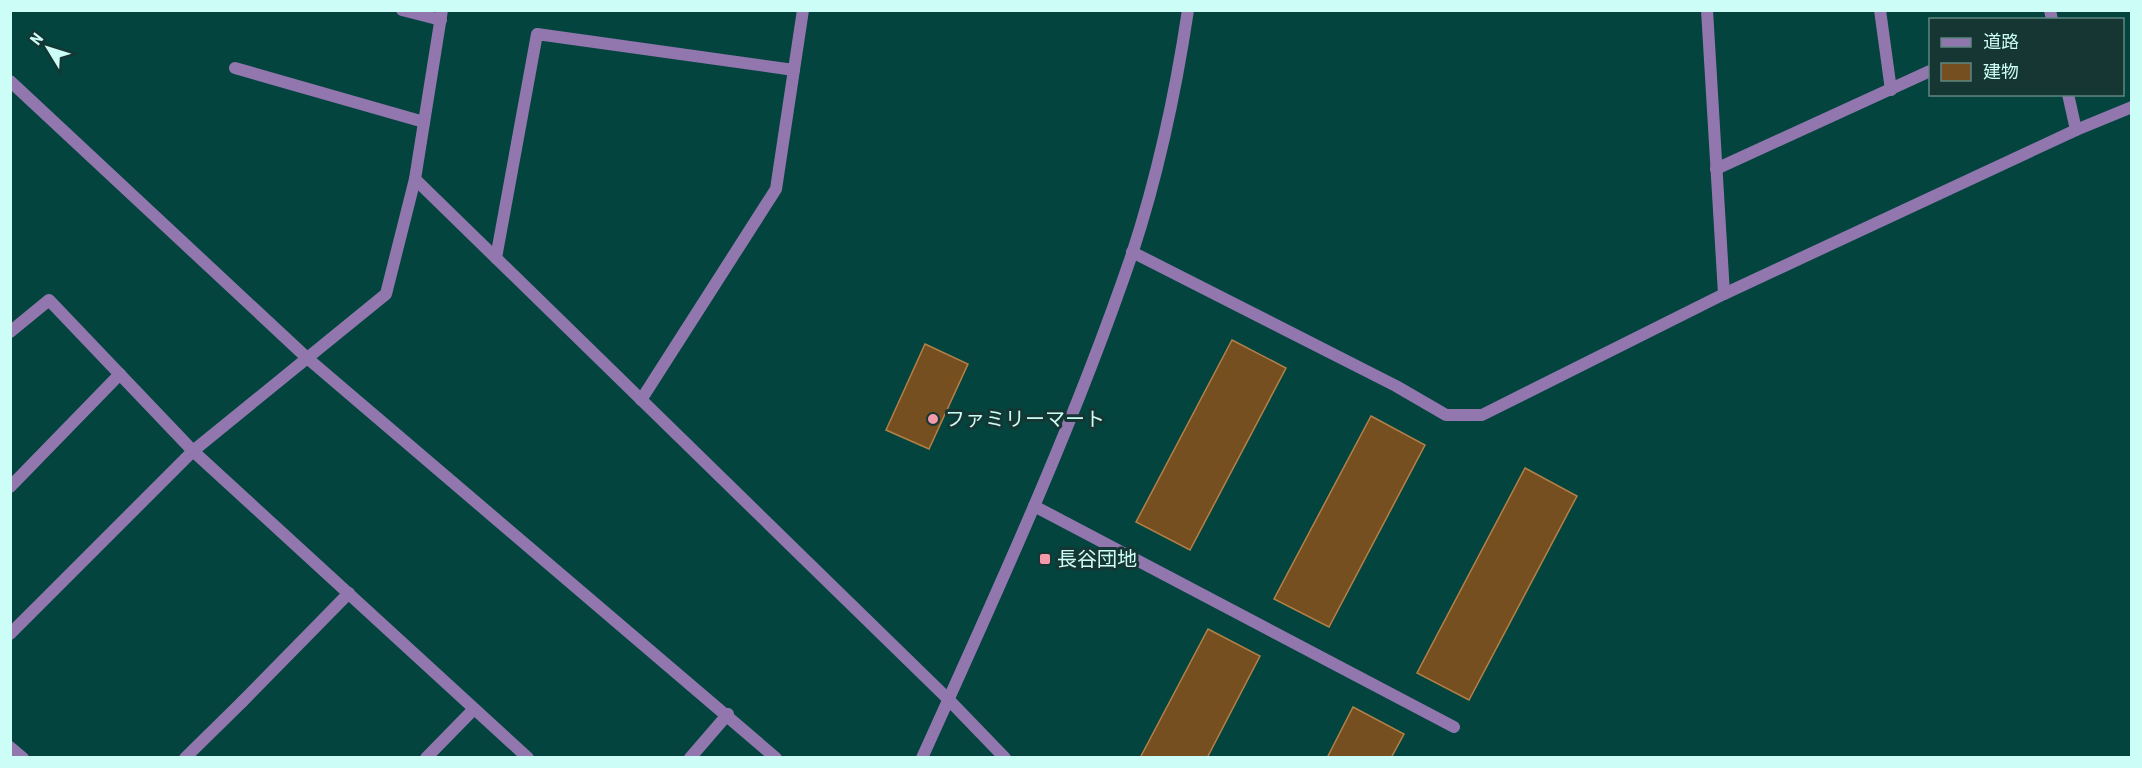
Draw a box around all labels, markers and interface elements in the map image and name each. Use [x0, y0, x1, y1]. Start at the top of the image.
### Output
north arrow [18, 18, 78, 78]
legend [1929, 18, 2124, 96]
text: N [26, 29, 47, 49]
text: 道路 [1983, 31, 2019, 52]
text: 建物 [1983, 61, 2019, 82]
place label: ファミリーマート [945, 407, 1105, 431]
marker: ファミリーマート [926, 412, 940, 426]
place label: 長谷団地 [1057, 547, 1137, 571]
marker: 長谷団地 [1038, 552, 1052, 566]

